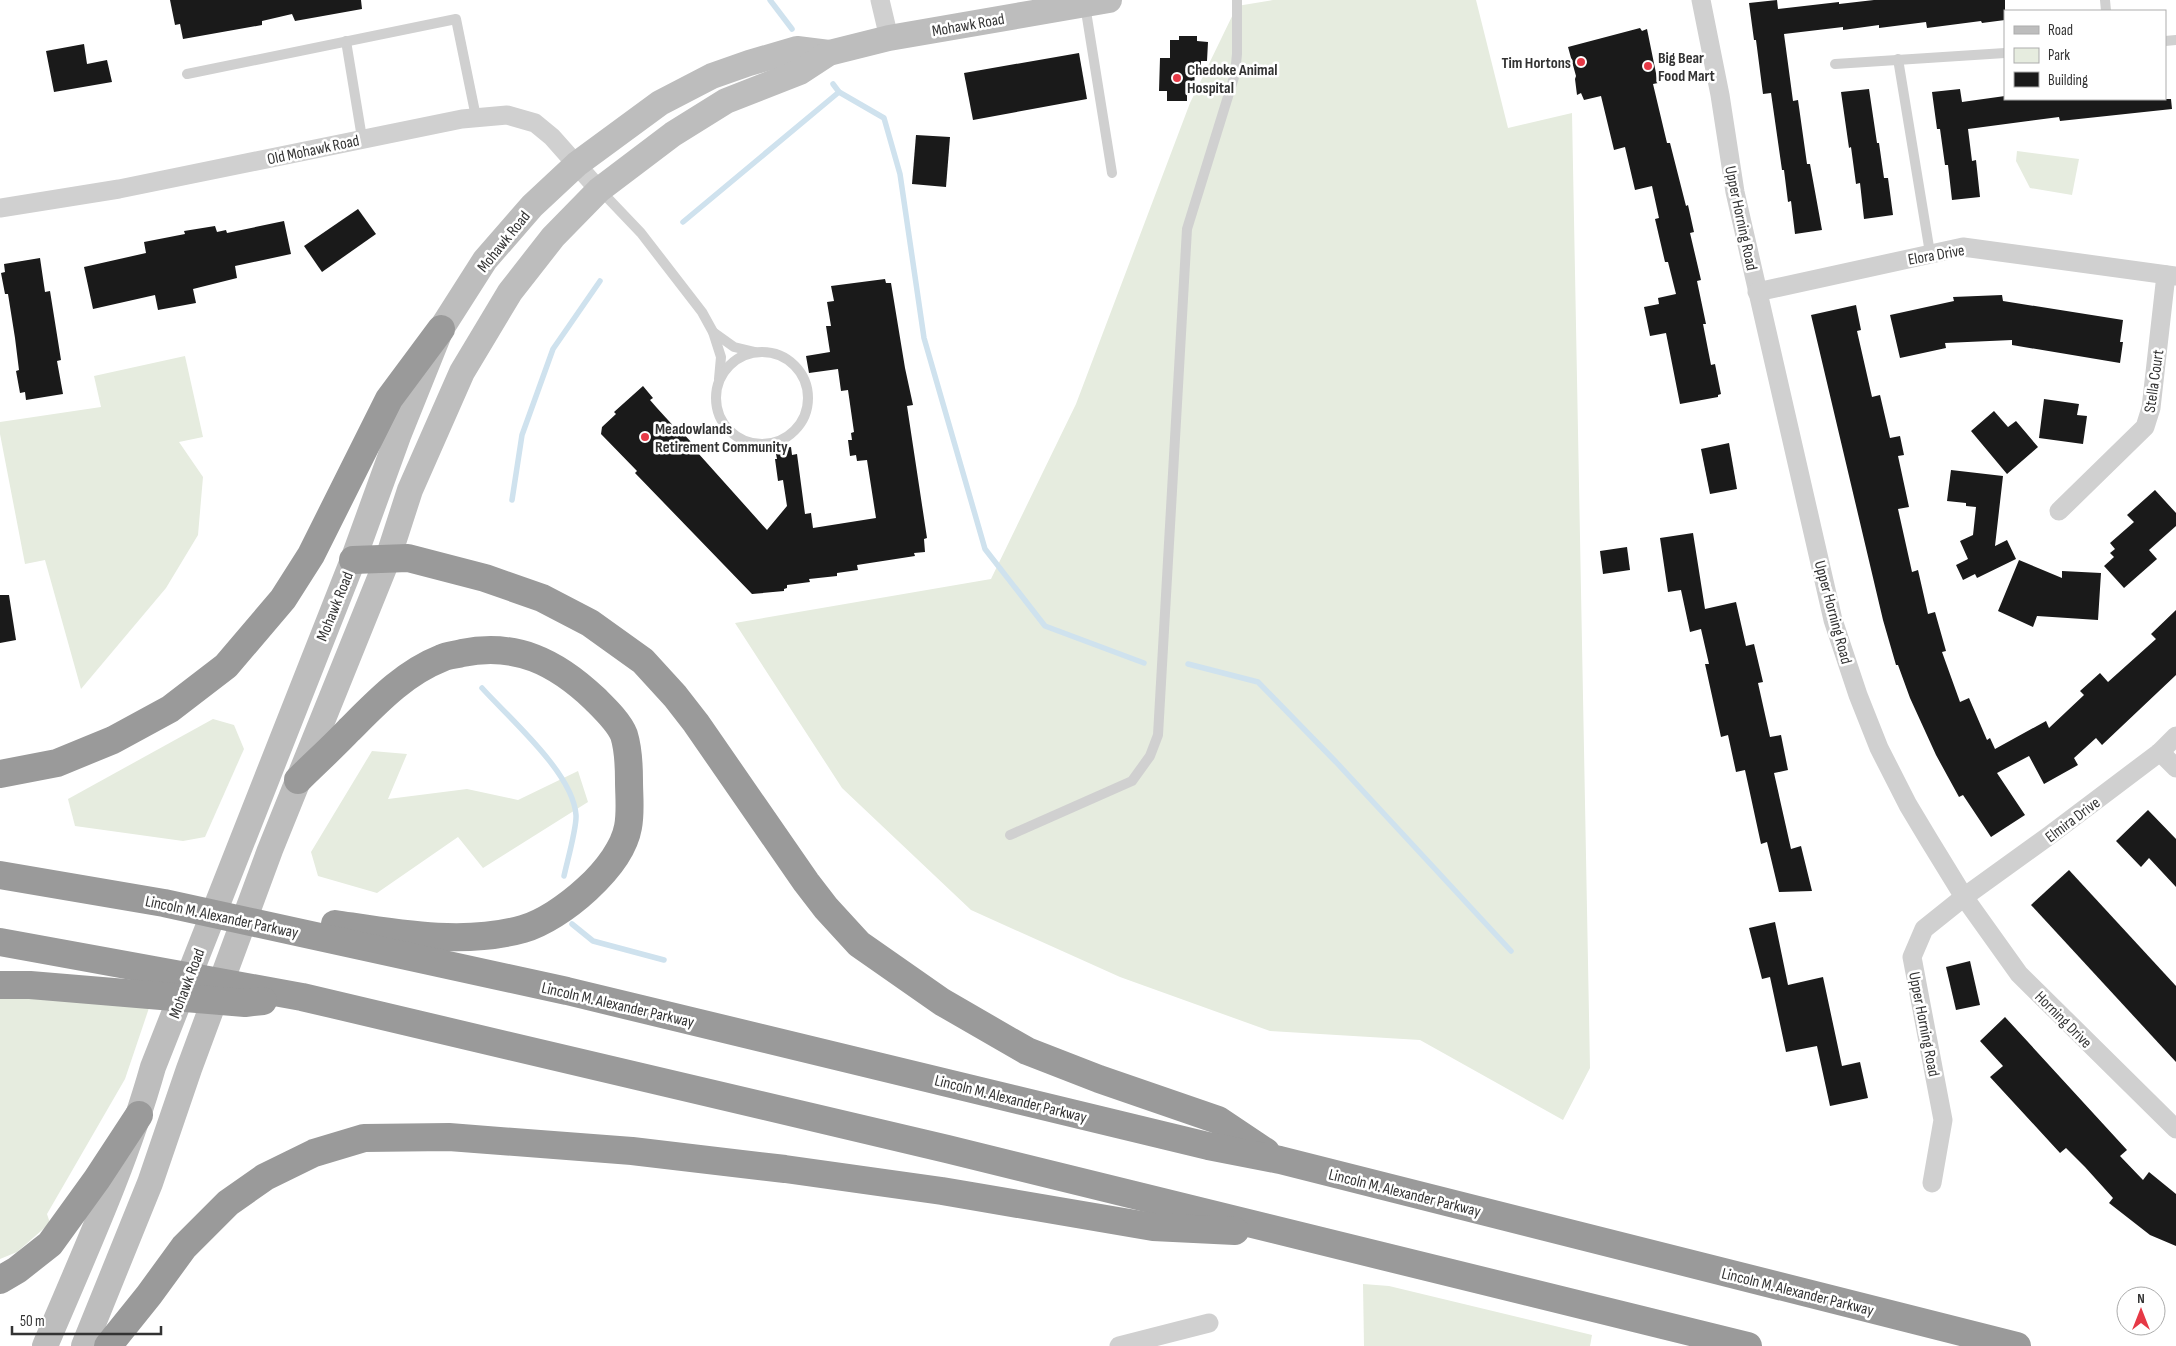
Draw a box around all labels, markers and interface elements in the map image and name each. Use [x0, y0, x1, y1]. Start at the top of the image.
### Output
street label: Mohawk Road [930, 10, 1006, 41]
legend [2004, 10, 2166, 100]
text: Road [2048, 21, 2073, 40]
text: Park [2048, 46, 2070, 65]
place label: Big Bear Food Mart [1658, 49, 1715, 86]
place label: Tim Hortons [1502, 54, 1571, 73]
marker: Tim Hortons [1575, 56, 1587, 68]
marker: Big Bear Food Mart [1642, 60, 1654, 72]
place label: Chedoke Animal Hospital [1187, 61, 1278, 98]
text: Building [2048, 71, 2088, 90]
marker: Chedoke Animal Hospital [1171, 72, 1183, 84]
street label: Old Mohawk Road [266, 131, 361, 169]
street label: Upper Horning Road [1720, 164, 1761, 272]
street label: Mohawk Road [474, 207, 535, 276]
street label: Elora Drive [1906, 241, 1966, 270]
street label: Stella Court [2141, 348, 2168, 414]
place label: Meadowlands Retirement Community [655, 420, 788, 457]
marker: Meadowlands Retirement Community [639, 431, 651, 443]
street label: Upper Horning Road [1810, 559, 1855, 666]
street label: Mohawk Road [313, 569, 358, 644]
street label: Elmira Drive [2042, 793, 2104, 847]
street label: Lincoln M. Alexander Parkway [143, 892, 300, 943]
street label: Mohawk Road [165, 946, 209, 1021]
street label: Upper Horning Road [1904, 970, 1943, 1078]
street label: Lincoln M. Alexander Parkway [540, 979, 696, 1032]
street label: Horning Drive [2030, 988, 2095, 1053]
street label: Lincoln M. Alexander Parkway [933, 1071, 1089, 1128]
street label: Lincoln M. Alexander Parkway [1327, 1165, 1483, 1222]
street label: Lincoln M. Alexander Parkway [1720, 1264, 1876, 1321]
north arrow [2116, 1286, 2166, 1336]
text: N [2137, 1290, 2145, 1307]
scale bar [12, 1304, 161, 1336]
text: 50 m [20, 1312, 45, 1331]

